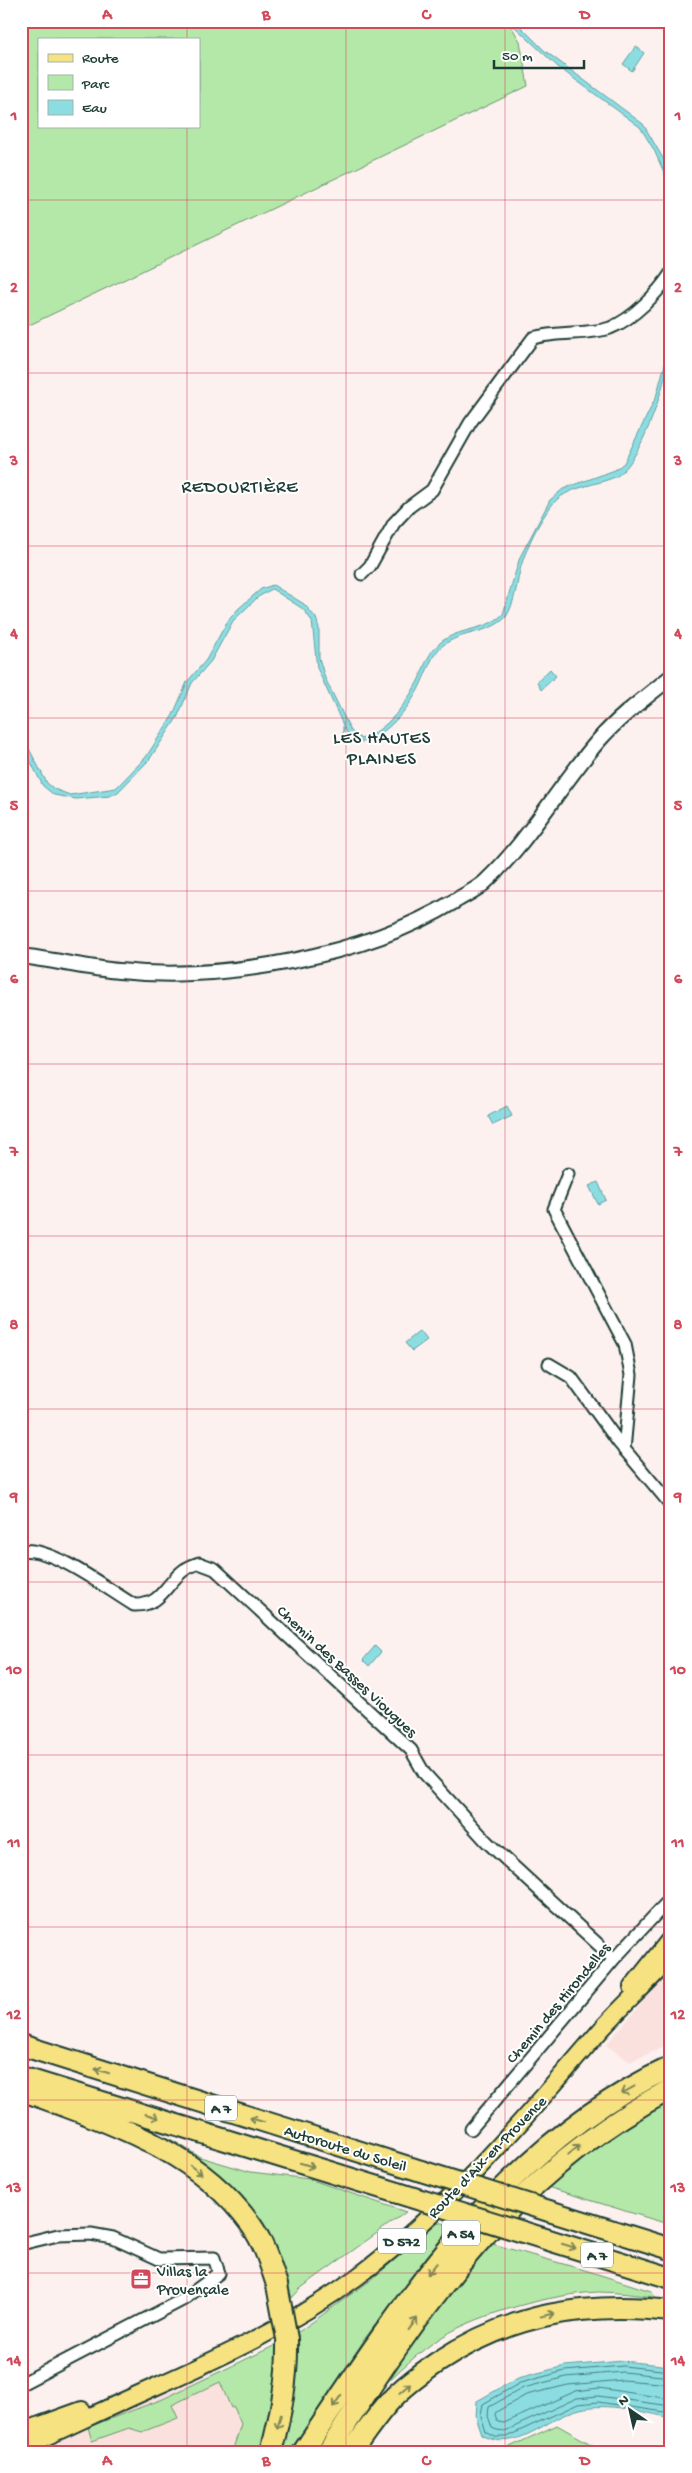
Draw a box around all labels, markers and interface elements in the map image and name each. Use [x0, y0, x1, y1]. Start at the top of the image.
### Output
text: A [101, 7, 113, 26]
text: B [261, 7, 271, 26]
text: C [421, 7, 432, 26]
text: D [578, 7, 591, 26]
legend [38, 38, 200, 128]
scale bar [494, 38, 584, 70]
text: 50 m [502, 48, 533, 66]
text: Route [82, 50, 119, 68]
text: Parc [81, 76, 110, 94]
text: Eau [82, 100, 107, 118]
text: 1 [10, 108, 17, 127]
text: 1 [674, 108, 681, 127]
text: 2 [10, 280, 18, 299]
text: 2 [674, 280, 682, 299]
text: 3 [9, 453, 18, 472]
text: 3 [673, 453, 682, 472]
district label: REDOURTIÈRE [181, 478, 299, 499]
text: 4 [9, 626, 18, 645]
text: 4 [673, 626, 682, 645]
district label: LES HAUTES PLAINES [333, 729, 431, 771]
text: 5 [10, 798, 19, 817]
text: 5 [674, 798, 683, 817]
text: 6 [10, 971, 19, 990]
text: 6 [674, 971, 683, 990]
text: 7 [9, 1144, 19, 1163]
text: 7 [673, 1144, 683, 1163]
text: 8 [10, 1317, 19, 1336]
text: 8 [674, 1317, 683, 1336]
text: 9 [9, 1489, 18, 1508]
text: 9 [673, 1489, 682, 1508]
street label: Chemin des Basses Viougues [272, 1603, 420, 1743]
text: 10 [5, 1662, 22, 1681]
text: 10 [669, 1662, 686, 1681]
text: 11 [7, 1835, 20, 1854]
text: 11 [671, 1835, 684, 1854]
street label: Chemin des Hirondelles [504, 1939, 617, 2069]
text: 12 [6, 2007, 21, 2026]
text: 12 [670, 2007, 685, 2026]
one-way arrow [95, 2066, 111, 2075]
one-way arrow [620, 2085, 635, 2095]
street label: Route d'Aix-en-Provence [425, 2093, 552, 2224]
road number: A 7 [205, 2096, 237, 2120]
one-way arrow [143, 2112, 159, 2122]
one-way arrow [250, 2114, 266, 2124]
street label: Autoroute du Soleil [281, 2123, 408, 2178]
one-way arrow [568, 2144, 581, 2156]
one-way arrow [298, 2160, 314, 2170]
one-way arrow [189, 2165, 203, 2175]
text: 13 [6, 2180, 21, 2199]
text: 13 [670, 2180, 685, 2199]
road number: A 54 [442, 2220, 480, 2246]
road number: D 572 [378, 2228, 426, 2254]
one-way arrow [561, 2242, 577, 2252]
road number: A 7 [581, 2242, 613, 2268]
one-way arrow [426, 2262, 437, 2275]
place label: Villas la Provençale [156, 2264, 230, 2301]
office icon: Villas la Provençale [129, 2267, 153, 2291]
one-way arrow [540, 2310, 556, 2319]
one-way arrow [408, 2317, 418, 2331]
text: 14 [6, 2353, 21, 2372]
text: 14 [670, 2353, 685, 2372]
one-way arrow [398, 2383, 411, 2394]
north arrow [604, 2386, 654, 2436]
text: N [616, 2392, 633, 2411]
one-way arrow [332, 2394, 342, 2408]
one-way arrow [274, 2413, 283, 2429]
text: A [101, 2453, 113, 2472]
text: B [261, 2453, 271, 2472]
text: C [421, 2453, 432, 2472]
text: D [578, 2453, 591, 2472]

